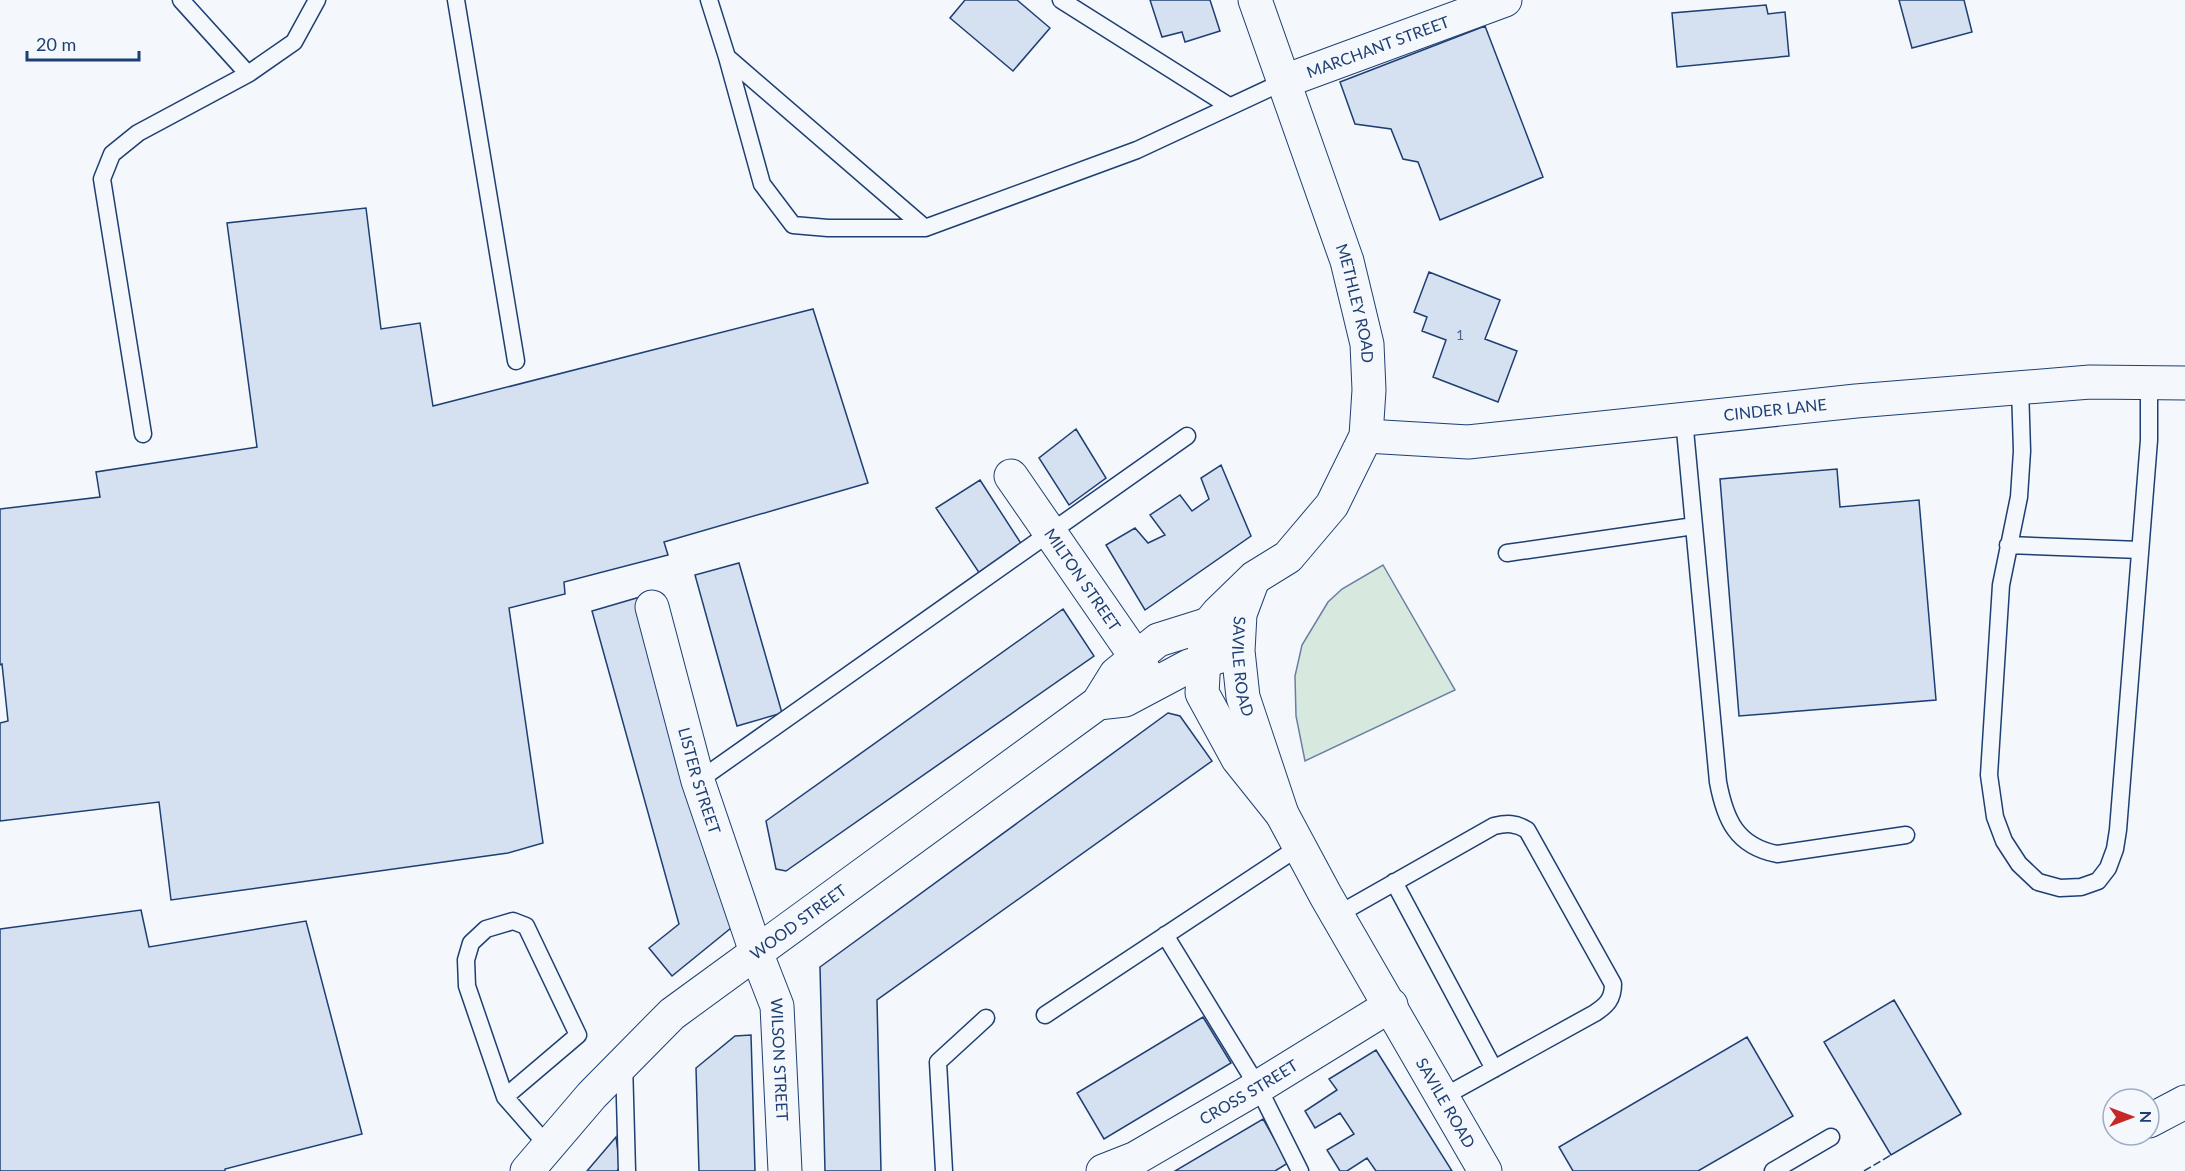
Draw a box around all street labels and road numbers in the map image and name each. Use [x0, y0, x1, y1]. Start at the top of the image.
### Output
street label: MARCHANT STREET [1304, 11, 1452, 81]
street label: METHLEY ROAD [1333, 241, 1378, 363]
street label: CINDER LANE [1723, 394, 1828, 424]
street label: MILTON STREET [1041, 525, 1125, 635]
street label: SAVILE ROAD [1229, 616, 1259, 719]
street label: LISTER STREET [675, 725, 725, 837]
street label: WOOD STREET [746, 880, 850, 963]
street label: WILSON STREET [768, 997, 793, 1122]
street label: SAVILE ROAD [1413, 1054, 1480, 1151]
street label: CROSS STREET [1196, 1055, 1301, 1128]

